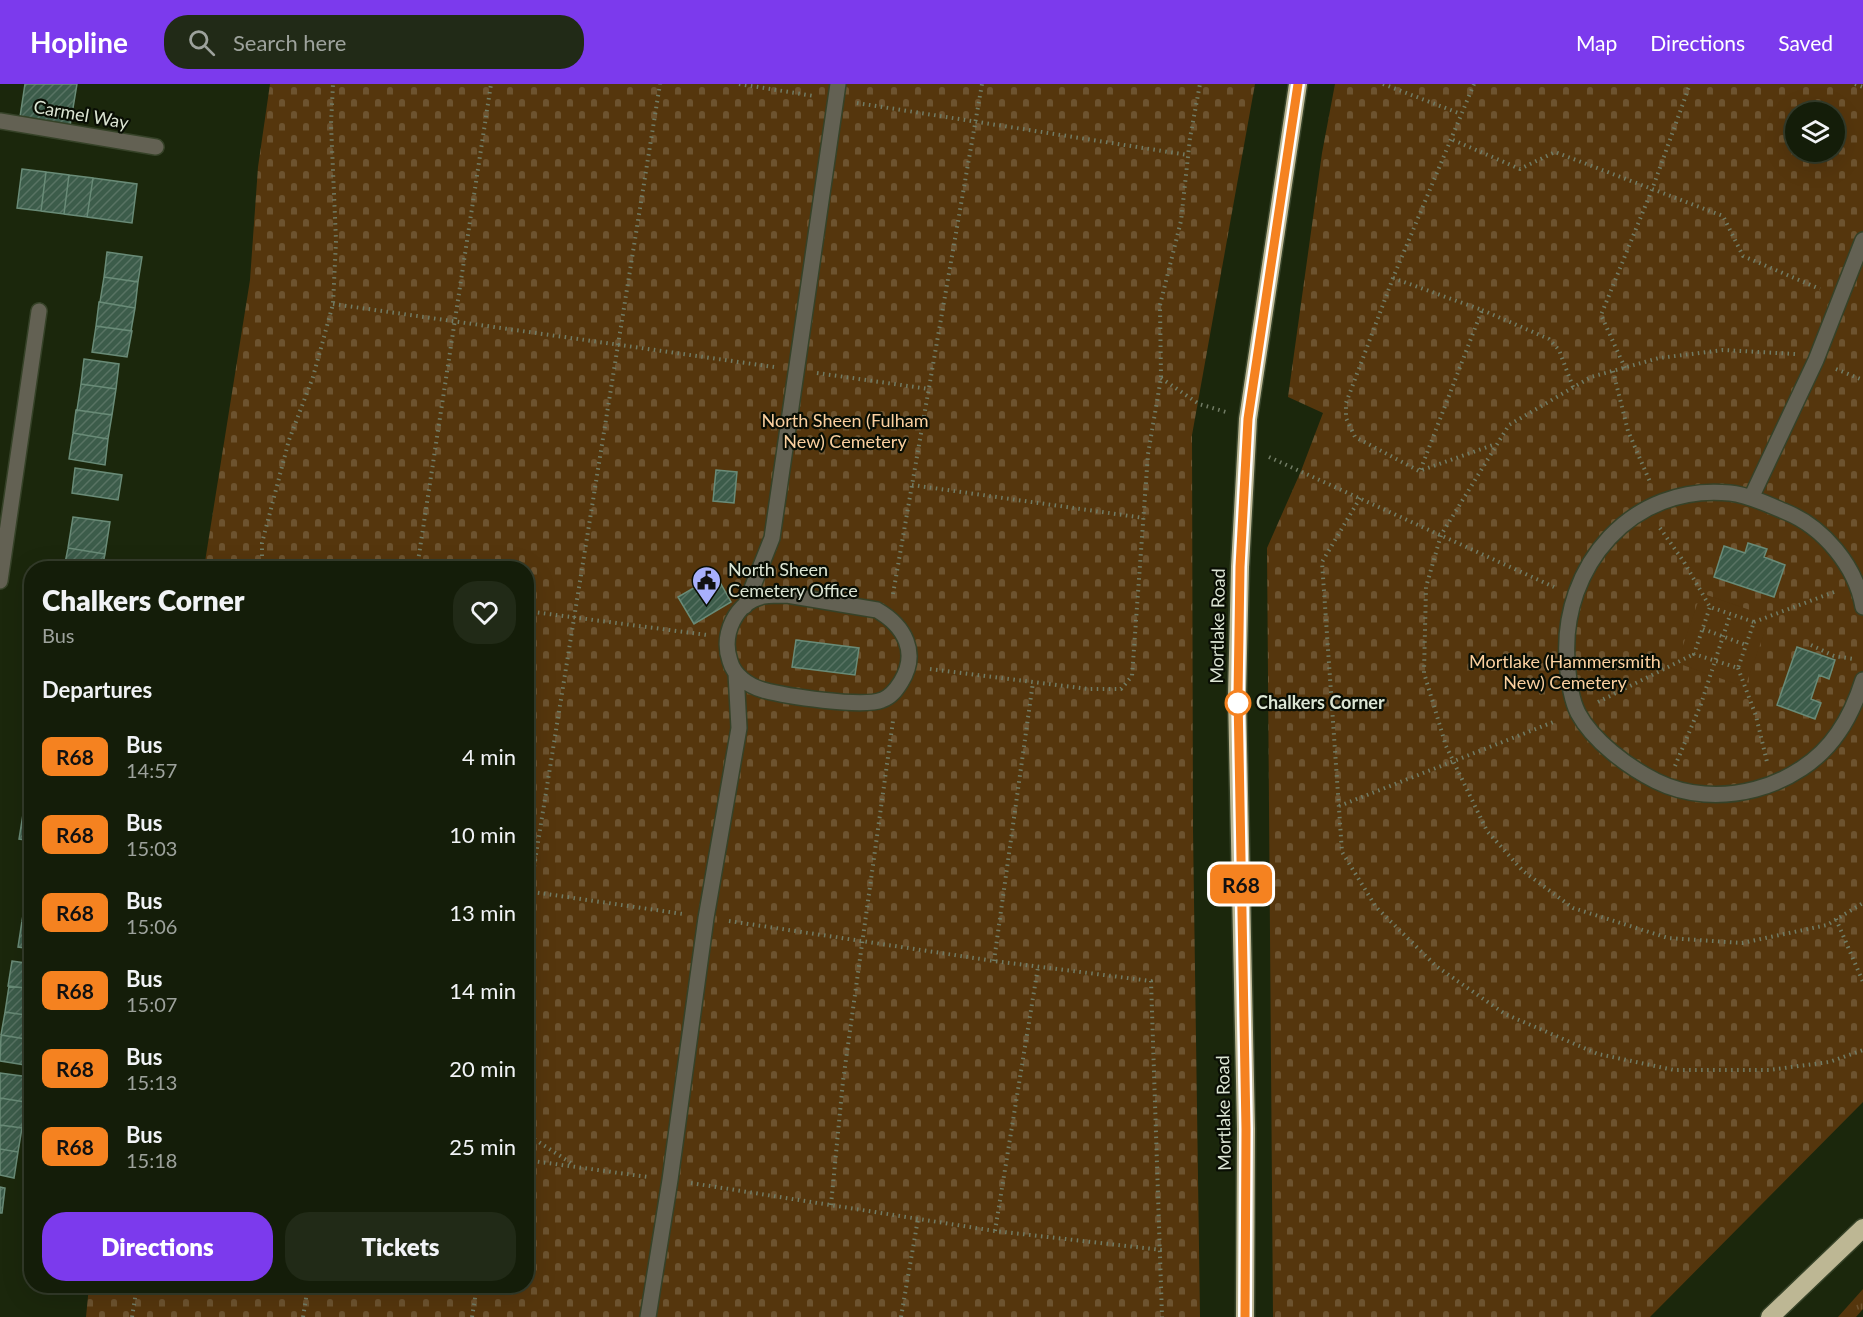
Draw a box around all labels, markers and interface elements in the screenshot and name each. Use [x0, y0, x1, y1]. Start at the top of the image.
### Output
search box [164, 15, 584, 69]
text: Hopline [30, 25, 128, 59]
icon: search [185, 26, 218, 59]
text: Search here [233, 29, 346, 56]
text: Map [1576, 30, 1617, 55]
text: Directions [1650, 30, 1745, 55]
text: Saved [1778, 30, 1833, 55]
street label: Carmel Way [32, 95, 131, 133]
map controls [1785, 102, 1845, 162]
button: layers [1785, 102, 1845, 162]
park label: North Sheen (Fulham New) Cemetery [761, 409, 929, 452]
place label: North Sheen Cemetery Office [728, 558, 858, 601]
public building icon: North Sheen Cemetery Office [691, 564, 723, 606]
street label: Mortlake Road [1205, 568, 1229, 684]
button: heart [453, 581, 516, 644]
text: Chalkers Corner [42, 583, 245, 617]
text: Bus [42, 623, 75, 647]
park label: Mortlake (Hammersmith New) Cemetery [1469, 650, 1661, 693]
text: Departures [42, 676, 152, 703]
marker: Chalkers Corner [1225, 690, 1251, 716]
place label: Chalkers Corner [1256, 691, 1385, 713]
text: Bus [126, 731, 162, 758]
text: 4 min [462, 743, 516, 770]
text: R68 [56, 744, 94, 769]
text: 14:57 [126, 758, 177, 782]
text: Bus [126, 809, 162, 836]
text: 10 min [449, 821, 516, 848]
text: R68 [56, 822, 94, 847]
text: 15:03 [126, 836, 177, 860]
line badge: R68 [1206, 864, 1276, 904]
text: R68 [1222, 872, 1260, 897]
text: Bus [126, 887, 162, 914]
text: 13 min [449, 899, 516, 926]
text: R68 [56, 900, 94, 925]
text: 15:06 [126, 914, 177, 938]
text: Bus [126, 965, 162, 992]
text: 14 min [449, 977, 516, 1004]
text: R68 [56, 978, 94, 1003]
text: 15:07 [126, 992, 177, 1016]
text: Bus [126, 1043, 162, 1070]
text: 20 min [449, 1055, 516, 1082]
street label: Mortlake Road [1211, 1055, 1235, 1171]
text: R68 [56, 1056, 94, 1081]
text: 15:13 [126, 1070, 177, 1094]
text: Bus [126, 1121, 162, 1148]
text: 25 min [449, 1133, 516, 1160]
text: R68 [56, 1134, 94, 1159]
text: 15:18 [126, 1148, 177, 1172]
button: Directions [42, 1212, 273, 1281]
button: Tickets [285, 1212, 516, 1281]

